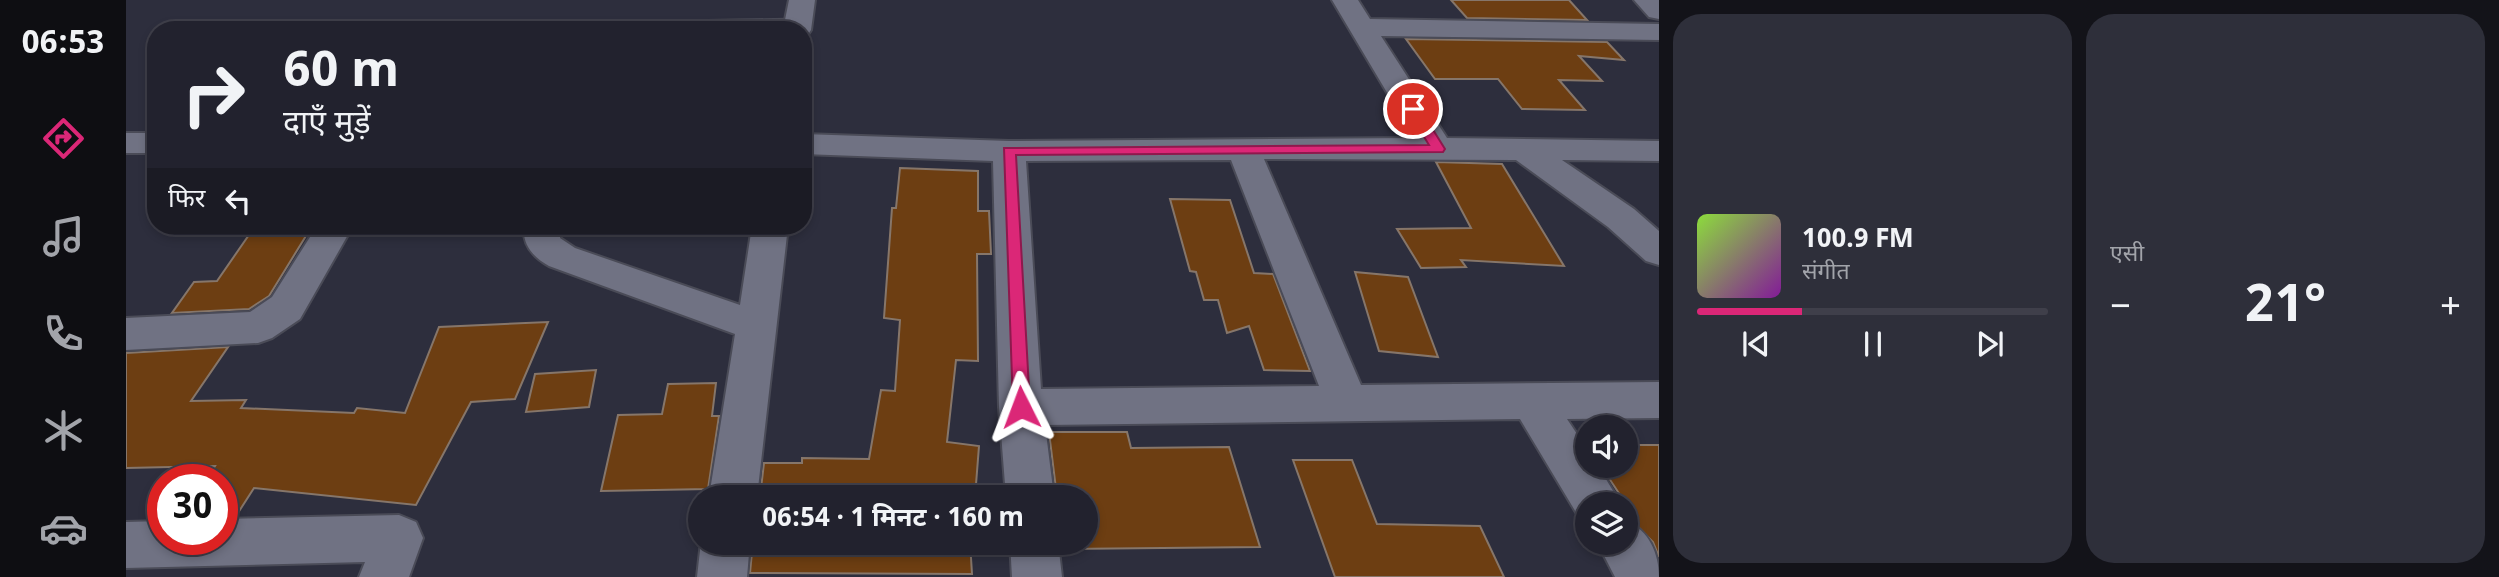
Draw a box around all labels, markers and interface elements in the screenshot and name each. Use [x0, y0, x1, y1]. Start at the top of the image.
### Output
text: 06:53 [21, 24, 105, 66]
text: 60 m [283, 42, 399, 106]
icon: right [168, 49, 259, 140]
pin [1383, 79, 1443, 139]
icon: arrive [1394, 90, 1432, 128]
text: दाएँ मुड़ें [283, 104, 371, 146]
icon: directions [39, 114, 88, 163]
icon: left [219, 182, 257, 220]
text: फिर [168, 184, 205, 218]
icon: music [39, 212, 88, 261]
text: 100.9 FM [1802, 224, 1914, 258]
text: एसी [2110, 240, 2144, 270]
text: संगीत [1802, 258, 1850, 288]
text: 21° [2245, 274, 2326, 342]
text: − [2110, 284, 2131, 334]
text: + [2440, 284, 2461, 334]
icon: phone [39, 309, 88, 358]
icon: previous [1737, 325, 1775, 363]
icon: pause [1854, 325, 1892, 363]
icon: next [1971, 325, 2009, 363]
position arrow [984, 370, 1058, 444]
icon: climate [39, 406, 88, 455]
map controls [1575, 415, 1638, 555]
button: sound [1575, 415, 1638, 478]
speed limit sign: 30 [147, 464, 238, 555]
button: layers [1575, 492, 1638, 555]
text: 06:54 · 1 मिनट · 160 m [762, 503, 1024, 537]
icon: car [39, 504, 88, 553]

